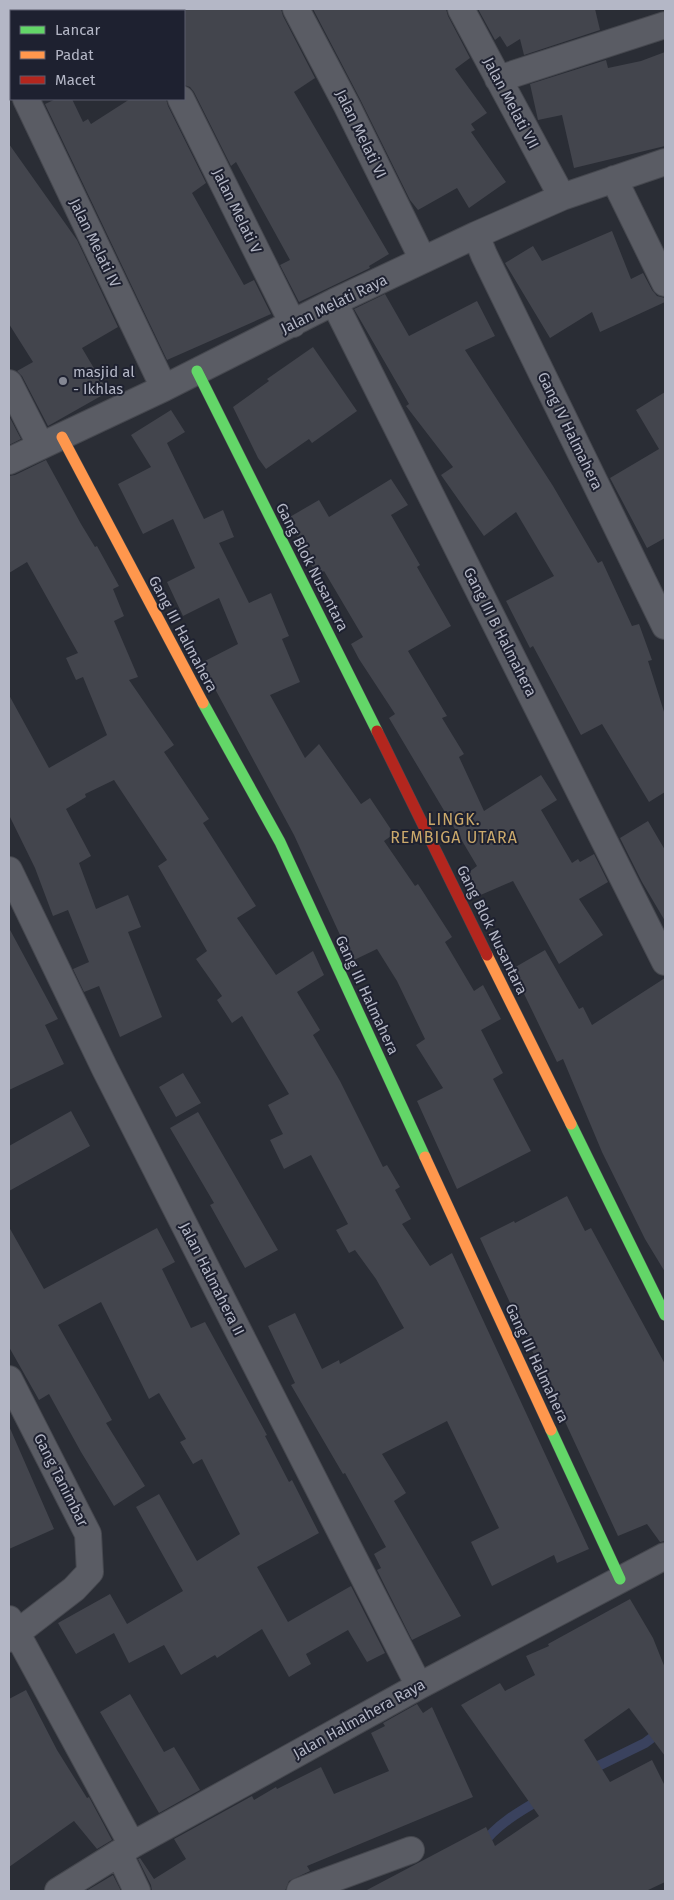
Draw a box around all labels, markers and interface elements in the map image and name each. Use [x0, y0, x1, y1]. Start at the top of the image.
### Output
legend [10, 10, 185, 100]
text: Lancar [55, 21, 100, 39]
text: Padat [55, 46, 94, 64]
street label: Jalan Melati VII [479, 54, 543, 152]
text: Macet [55, 71, 96, 89]
street label: Jalan Melati VI [332, 87, 390, 181]
street label: Jalan Melati V [209, 166, 266, 257]
street label: Jalan Melati IV [66, 196, 125, 291]
street label: Jalan Melati Raya [278, 270, 390, 338]
place label: masjid al - Ikhlas [73, 363, 135, 398]
street label: Gang IV Halmahera [534, 369, 606, 493]
marker: masjid al - Ikhlas [57, 375, 69, 387]
street label: Gang Blok Nusantara [272, 500, 352, 634]
street label: Gang III B Halmahera [460, 564, 540, 700]
street label: Gang III Halmahera [145, 573, 221, 695]
district label: LINGK. REMBIGA UTARA [390, 810, 518, 847]
street label: Gang Blok Nusantara [453, 862, 531, 998]
street label: Gang III Halmahera [331, 933, 403, 1057]
street label: Jalan Halmahera II [176, 1219, 248, 1339]
street label: Gang III Halmahera [501, 1301, 573, 1425]
street label: Gang Tanimbar [30, 1430, 92, 1530]
street label: Jalan Halmahera Raya [290, 1675, 428, 1763]

